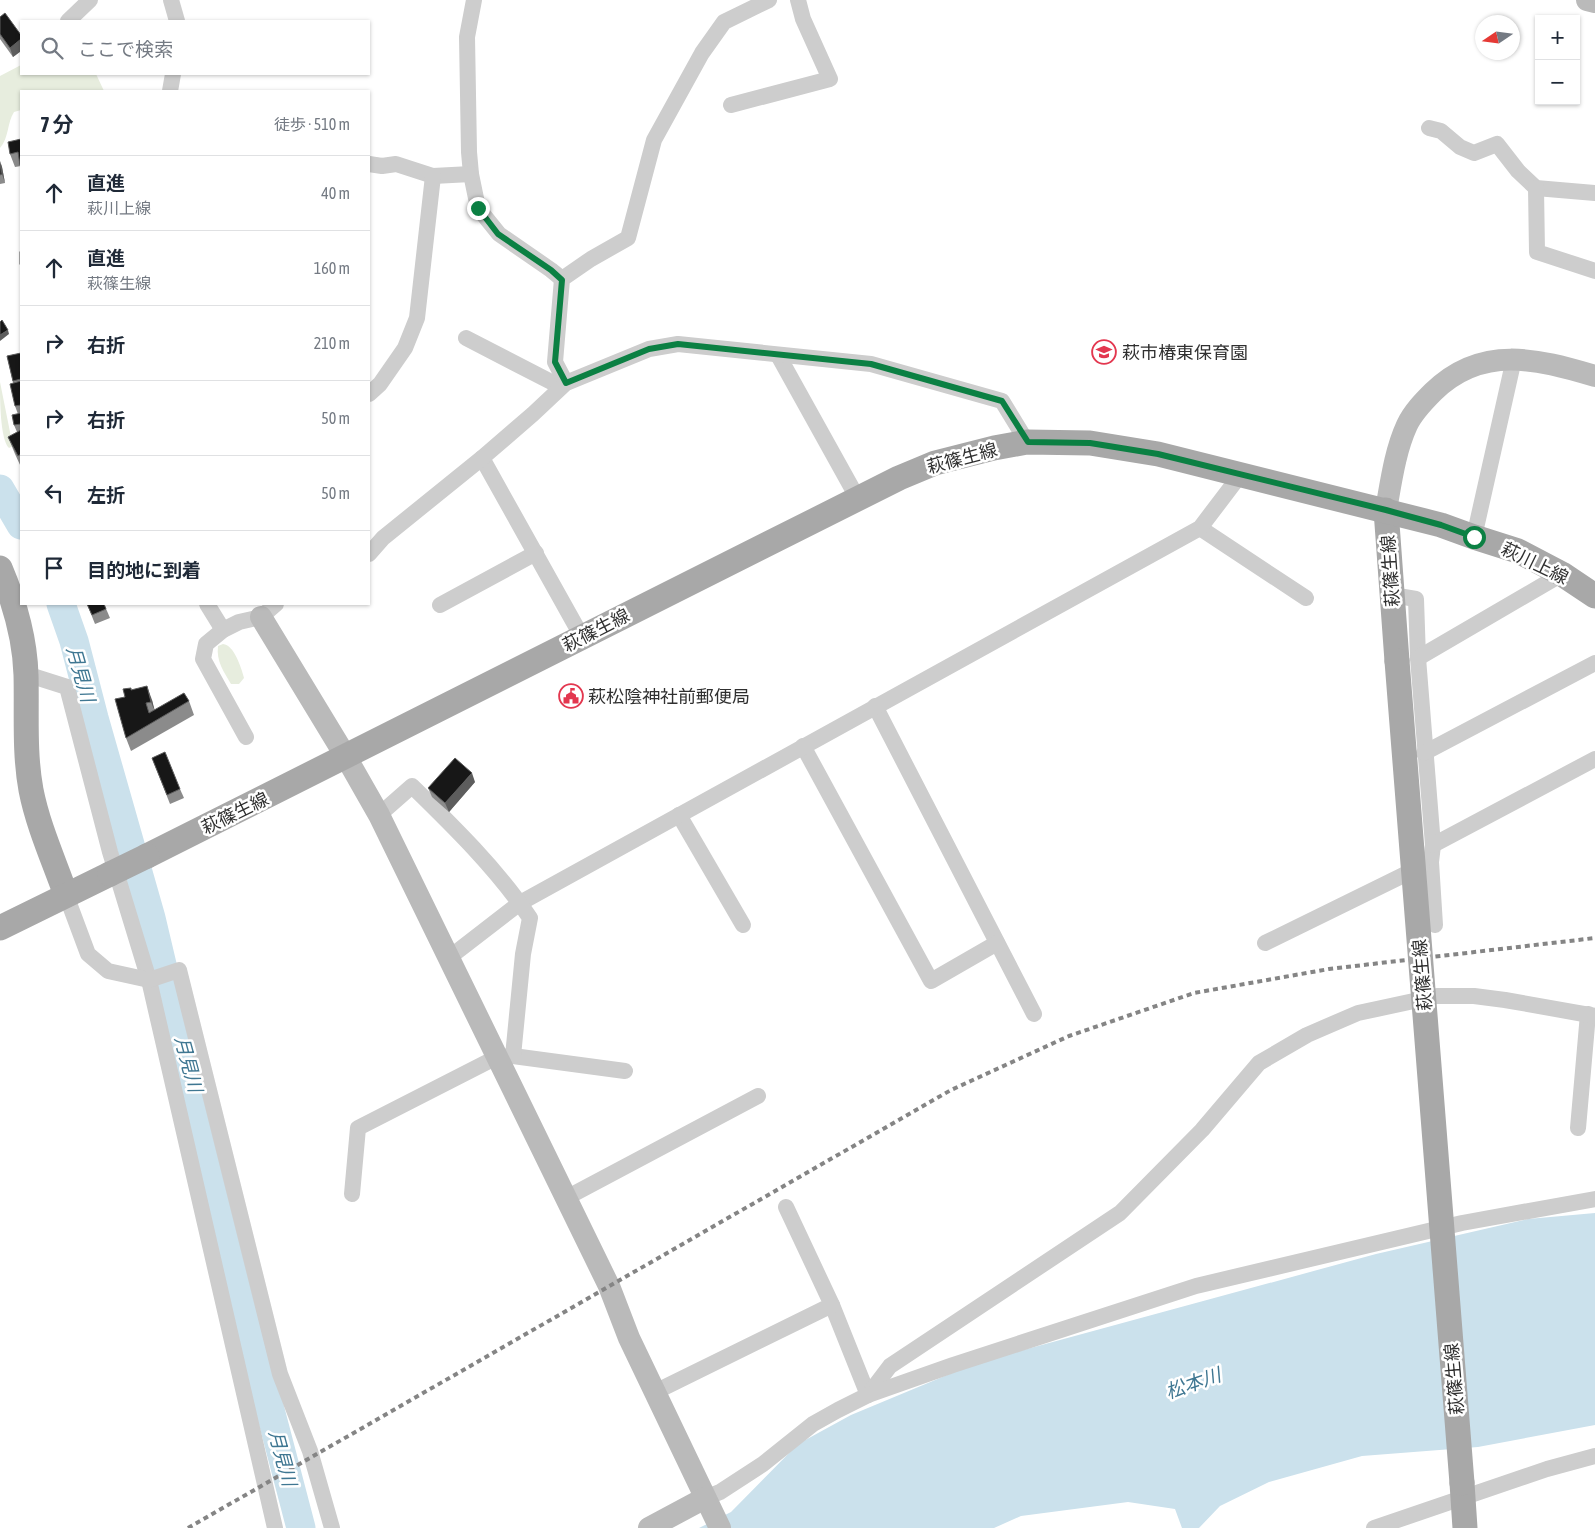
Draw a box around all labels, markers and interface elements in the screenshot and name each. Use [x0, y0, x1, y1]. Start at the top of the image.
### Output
north arrow [1475, 15, 1520, 60]
map controls [1535, 15, 1580, 105]
button: + [1535, 15, 1580, 60]
search box [20, 20, 370, 75]
icon: search [38, 34, 66, 62]
text: ここで検索 [78, 38, 173, 60]
button: − [1535, 60, 1580, 105]
text: 7 分 [40, 112, 74, 136]
text: 徒歩 · 510 m [274, 115, 350, 133]
text: 直進 [87, 172, 125, 194]
icon: ahead [40, 179, 68, 207]
text: 40 m [321, 184, 350, 202]
route end [467, 197, 490, 220]
text: 萩川上線 [87, 199, 151, 217]
text: 直進 [87, 247, 125, 269]
icon: ahead [40, 254, 68, 282]
text: 160 m [314, 259, 350, 277]
text: 萩篠生線 [87, 274, 151, 292]
icon: right [40, 329, 68, 357]
text: 右折 [87, 334, 125, 356]
text: 210 m [314, 334, 350, 352]
school or university icon: 萩市椿東保育園 [1091, 339, 1117, 365]
place label: 萩市椿東保育園 [1122, 342, 1248, 363]
icon: right [40, 404, 68, 432]
text: 右折 [87, 409, 125, 431]
text: 50 m [321, 409, 350, 427]
street label: 萩篠生線 [925, 439, 999, 477]
icon: left [40, 479, 68, 507]
text: 左折 [87, 484, 125, 506]
text: 50 m [321, 484, 350, 502]
route start [1463, 526, 1486, 549]
street label: 萩篠生線 [1377, 534, 1403, 608]
street label: 萩川上線 [1498, 538, 1572, 588]
icon: arrive [40, 554, 68, 582]
text: 目的地に到着 [87, 559, 201, 581]
street label: 萩篠生線 [559, 604, 633, 656]
water label: 月見川 [63, 644, 100, 706]
public building icon: 萩松陰神社前郵便局 [558, 683, 584, 709]
place label: 萩松陰神社前郵便局 [588, 686, 750, 707]
street label: 萩篠生線 [198, 788, 272, 838]
street label: 萩篠生線 [1408, 938, 1436, 1012]
water label: 月見川 [171, 1034, 208, 1096]
street label: 萩篠生線 [1440, 1342, 1468, 1416]
water label: 松本川 [1162, 1363, 1225, 1403]
water label: 月見川 [265, 1428, 302, 1490]

